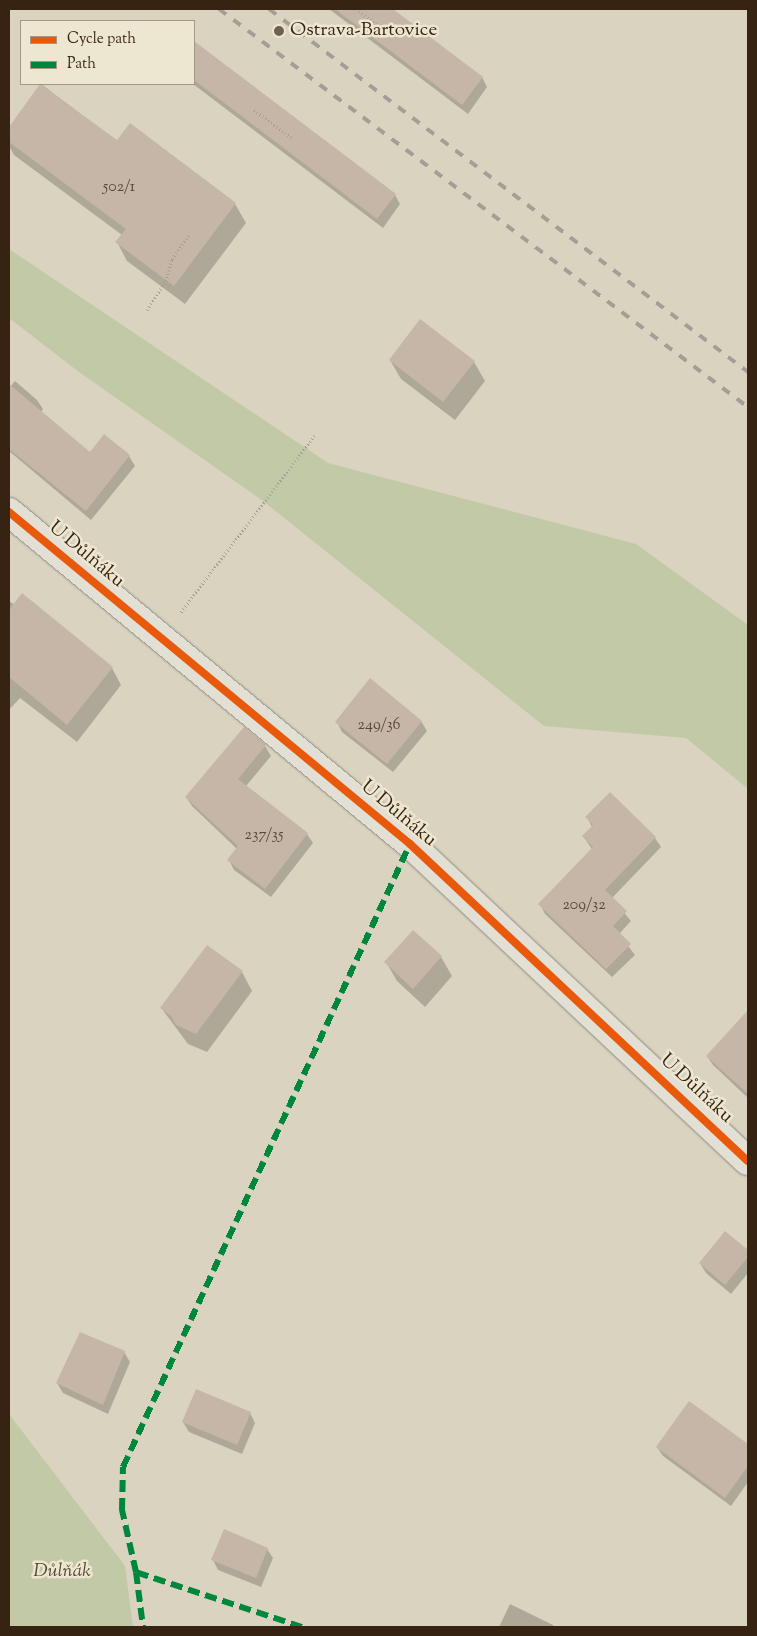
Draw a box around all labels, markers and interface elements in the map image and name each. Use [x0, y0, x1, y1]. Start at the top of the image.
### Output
legend [20, 20, 195, 85]
place label: Ostrava-Bartovice [290, 20, 437, 42]
marker: Ostrava-Bartovice [272, 24, 286, 38]
text: Cycle path [67, 29, 136, 50]
text: Path [67, 54, 96, 75]
house number: 502/1 [103, 178, 135, 198]
street label: U Důlňáku [44, 517, 128, 593]
house number: 249/36 [357, 716, 401, 736]
street label: U Důlňáku [356, 776, 440, 852]
house number: 237/35 [245, 826, 283, 846]
house number: 209/32 [562, 896, 606, 916]
street label: U Důlňáku [655, 1049, 737, 1129]
park label: Důlňák [33, 1561, 91, 1583]

